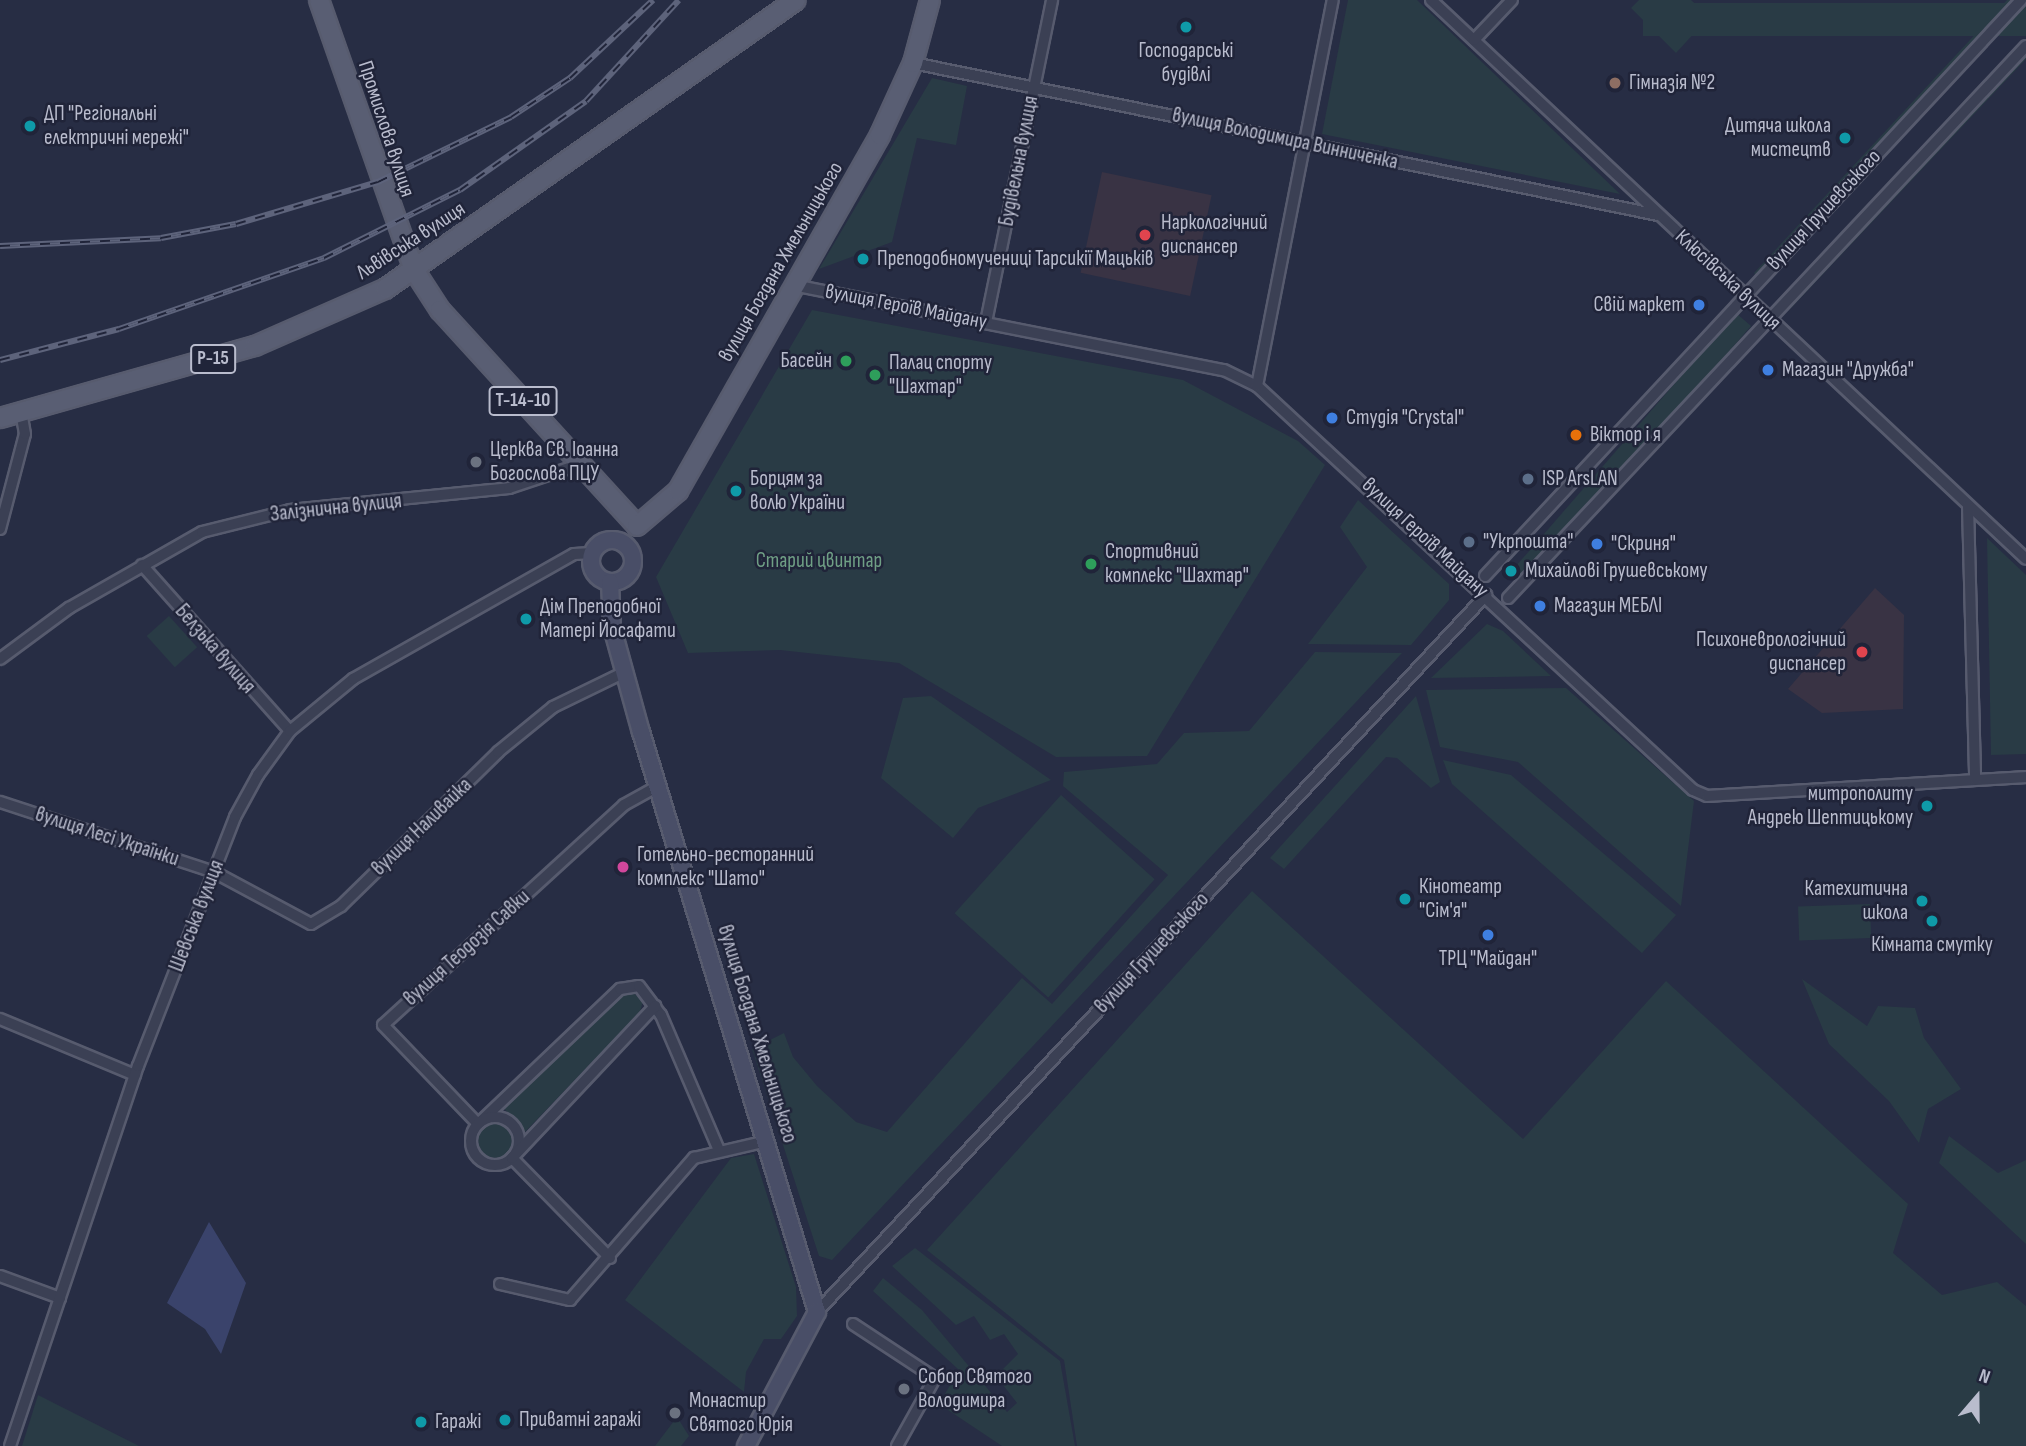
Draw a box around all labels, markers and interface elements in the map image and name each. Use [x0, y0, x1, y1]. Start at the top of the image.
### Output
marker: Господарські будівлі [1178, 19, 1194, 35]
place label: Господарські будівлі [1139, 38, 1233, 88]
street label: Промислова вулиця [352, 58, 420, 200]
place label: Гімназія №2 [1629, 70, 1715, 96]
marker: Гімназія №2 [1607, 75, 1623, 91]
street label: Будівельна вулиця [994, 94, 1044, 228]
place label: ДП "Регіональні електричні мережі" [44, 101, 189, 151]
street label: вулиця Володимира Винниченка [1170, 103, 1400, 175]
place label: Дитяча школа мистецтв [1725, 113, 1831, 163]
marker: ДП "Регіональні електричні мережі" [22, 118, 38, 134]
marker: Дитяча школа мистецтв [1837, 130, 1853, 146]
street label: вулиця Грушевського [1762, 144, 1886, 276]
street label: вулиця Богдана Хмельницького [713, 158, 849, 366]
street label: Львівська вулиця [352, 197, 470, 285]
place label: Наркологічний диспансер [1161, 210, 1267, 260]
street label: Клюсівська вулиця [1670, 224, 1786, 336]
marker: Наркологічний диспансер [1135, 225, 1155, 245]
place label: Преподобномучениці Тарсикії Мацьків [877, 246, 1154, 272]
marker: Преподобномучениці Тарсикії Мацьків [855, 251, 871, 267]
street label: вулиця Героїв Майдану [823, 279, 989, 335]
place label: Свiй маркет [1593, 292, 1685, 318]
marker: Свiй маркет [1691, 297, 1707, 313]
road number: Р-15 [188, 344, 238, 374]
place label: Басейн [781, 348, 832, 374]
place label: Палац спорту "Шахтар" [889, 350, 992, 400]
marker: Басейн [838, 353, 854, 369]
place label: Магазин "Дружба" [1782, 357, 1914, 383]
marker: Магазин "Дружба" [1760, 362, 1776, 378]
marker: Палац спорту "Шахтар" [867, 367, 883, 383]
road number: Т-14-10 [488, 386, 558, 416]
place label: Студія "Crystal" [1346, 405, 1464, 431]
marker: Студія "Crystal" [1324, 410, 1340, 426]
place label: Віктор і я [1590, 422, 1661, 448]
marker: Віктор і я [1568, 427, 1584, 443]
place label: Церква Св. Іоанна Богослова ПЦУ [490, 437, 619, 487]
marker: Церква Св. Іоанна Богослова ПЦУ [468, 454, 484, 470]
place label: Борцям за волю України [750, 466, 845, 516]
place label: ISP ArsLAN [1542, 466, 1618, 492]
marker: ISP ArsLAN [1520, 471, 1536, 487]
street label: вулиця Героїв Майдану [1356, 473, 1494, 603]
marker: Борцям за волю України [728, 483, 744, 499]
street label: Залізнична вулиця [269, 489, 403, 527]
place label: "Укрпошта" [1483, 529, 1573, 555]
place label: "Скриня" [1611, 531, 1676, 557]
marker: "Укрпошта" [1461, 534, 1477, 550]
marker: "Скриня" [1589, 536, 1605, 552]
place label: Спортивний комплекс "Шахтар" [1105, 539, 1249, 589]
park label: Старий цвинтар [756, 548, 882, 574]
marker: Спортивний комплекс "Шахтар" [1083, 556, 1099, 572]
place label: Михайлові Грушевському [1525, 558, 1708, 584]
marker: Михайлові Грушевському [1503, 563, 1519, 579]
place label: Магазин МЕБЛІ [1554, 593, 1662, 619]
place label: Дім Преподобної Матері Йосафати [540, 594, 676, 644]
marker: Магазин МЕБЛІ [1532, 598, 1548, 614]
street label: Белзька вулиця [169, 599, 261, 699]
marker: Дім Преподобної Матері Йосафати [518, 611, 534, 627]
place label: Психоневрологічний диспансер [1696, 627, 1846, 677]
marker: Психоневрологічний диспансер [1852, 642, 1872, 662]
street label: вулиця Наливайка [367, 773, 477, 881]
place label: митрополиту Андрею Шептицькому [1748, 781, 1913, 831]
marker: митрополиту Андрею Шептицькому [1919, 798, 1935, 814]
street label: вулиця Лесі Українки [32, 802, 182, 872]
place label: Готельно-ресторанний комплекс "Шато" [637, 842, 814, 892]
street label: Шевська вулиця [164, 857, 230, 975]
marker: Готельно-ресторанний комплекс "Шато" [615, 859, 631, 875]
place label: Кінотеатр "Сім'я" [1419, 874, 1502, 924]
place label: Катехитична школа [1805, 876, 1908, 926]
street label: вулиця Теодозія Савки [399, 885, 535, 1011]
street label: вулиця Грушевського [1090, 887, 1214, 1019]
marker: Кінотеатр "Сім'я" [1397, 891, 1413, 907]
marker: Катехитична школа [1914, 893, 1930, 909]
marker: Кімната смутку [1924, 913, 1940, 929]
street label: вулиця Богдана Хмельницького [712, 922, 802, 1146]
marker: ТРЦ "Майдан" [1480, 927, 1496, 943]
place label: Кімната смутку [1871, 932, 1993, 958]
place label: ТРЦ "Майдан" [1439, 946, 1537, 972]
north arrow [1942, 1362, 2012, 1432]
place label: Собор Святого Володимира [918, 1364, 1032, 1414]
text: N [1976, 1364, 1993, 1389]
marker: Собор Святого Володимира [896, 1381, 912, 1397]
place label: Монастир Святого Юрія [689, 1388, 793, 1438]
marker: Монастир Святого Юрія [667, 1405, 683, 1421]
place label: Приватні гаражі [519, 1407, 641, 1433]
place label: Гаражі [435, 1409, 481, 1435]
marker: Приватні гаражі [497, 1412, 513, 1428]
marker: Гаражі [413, 1414, 429, 1430]

